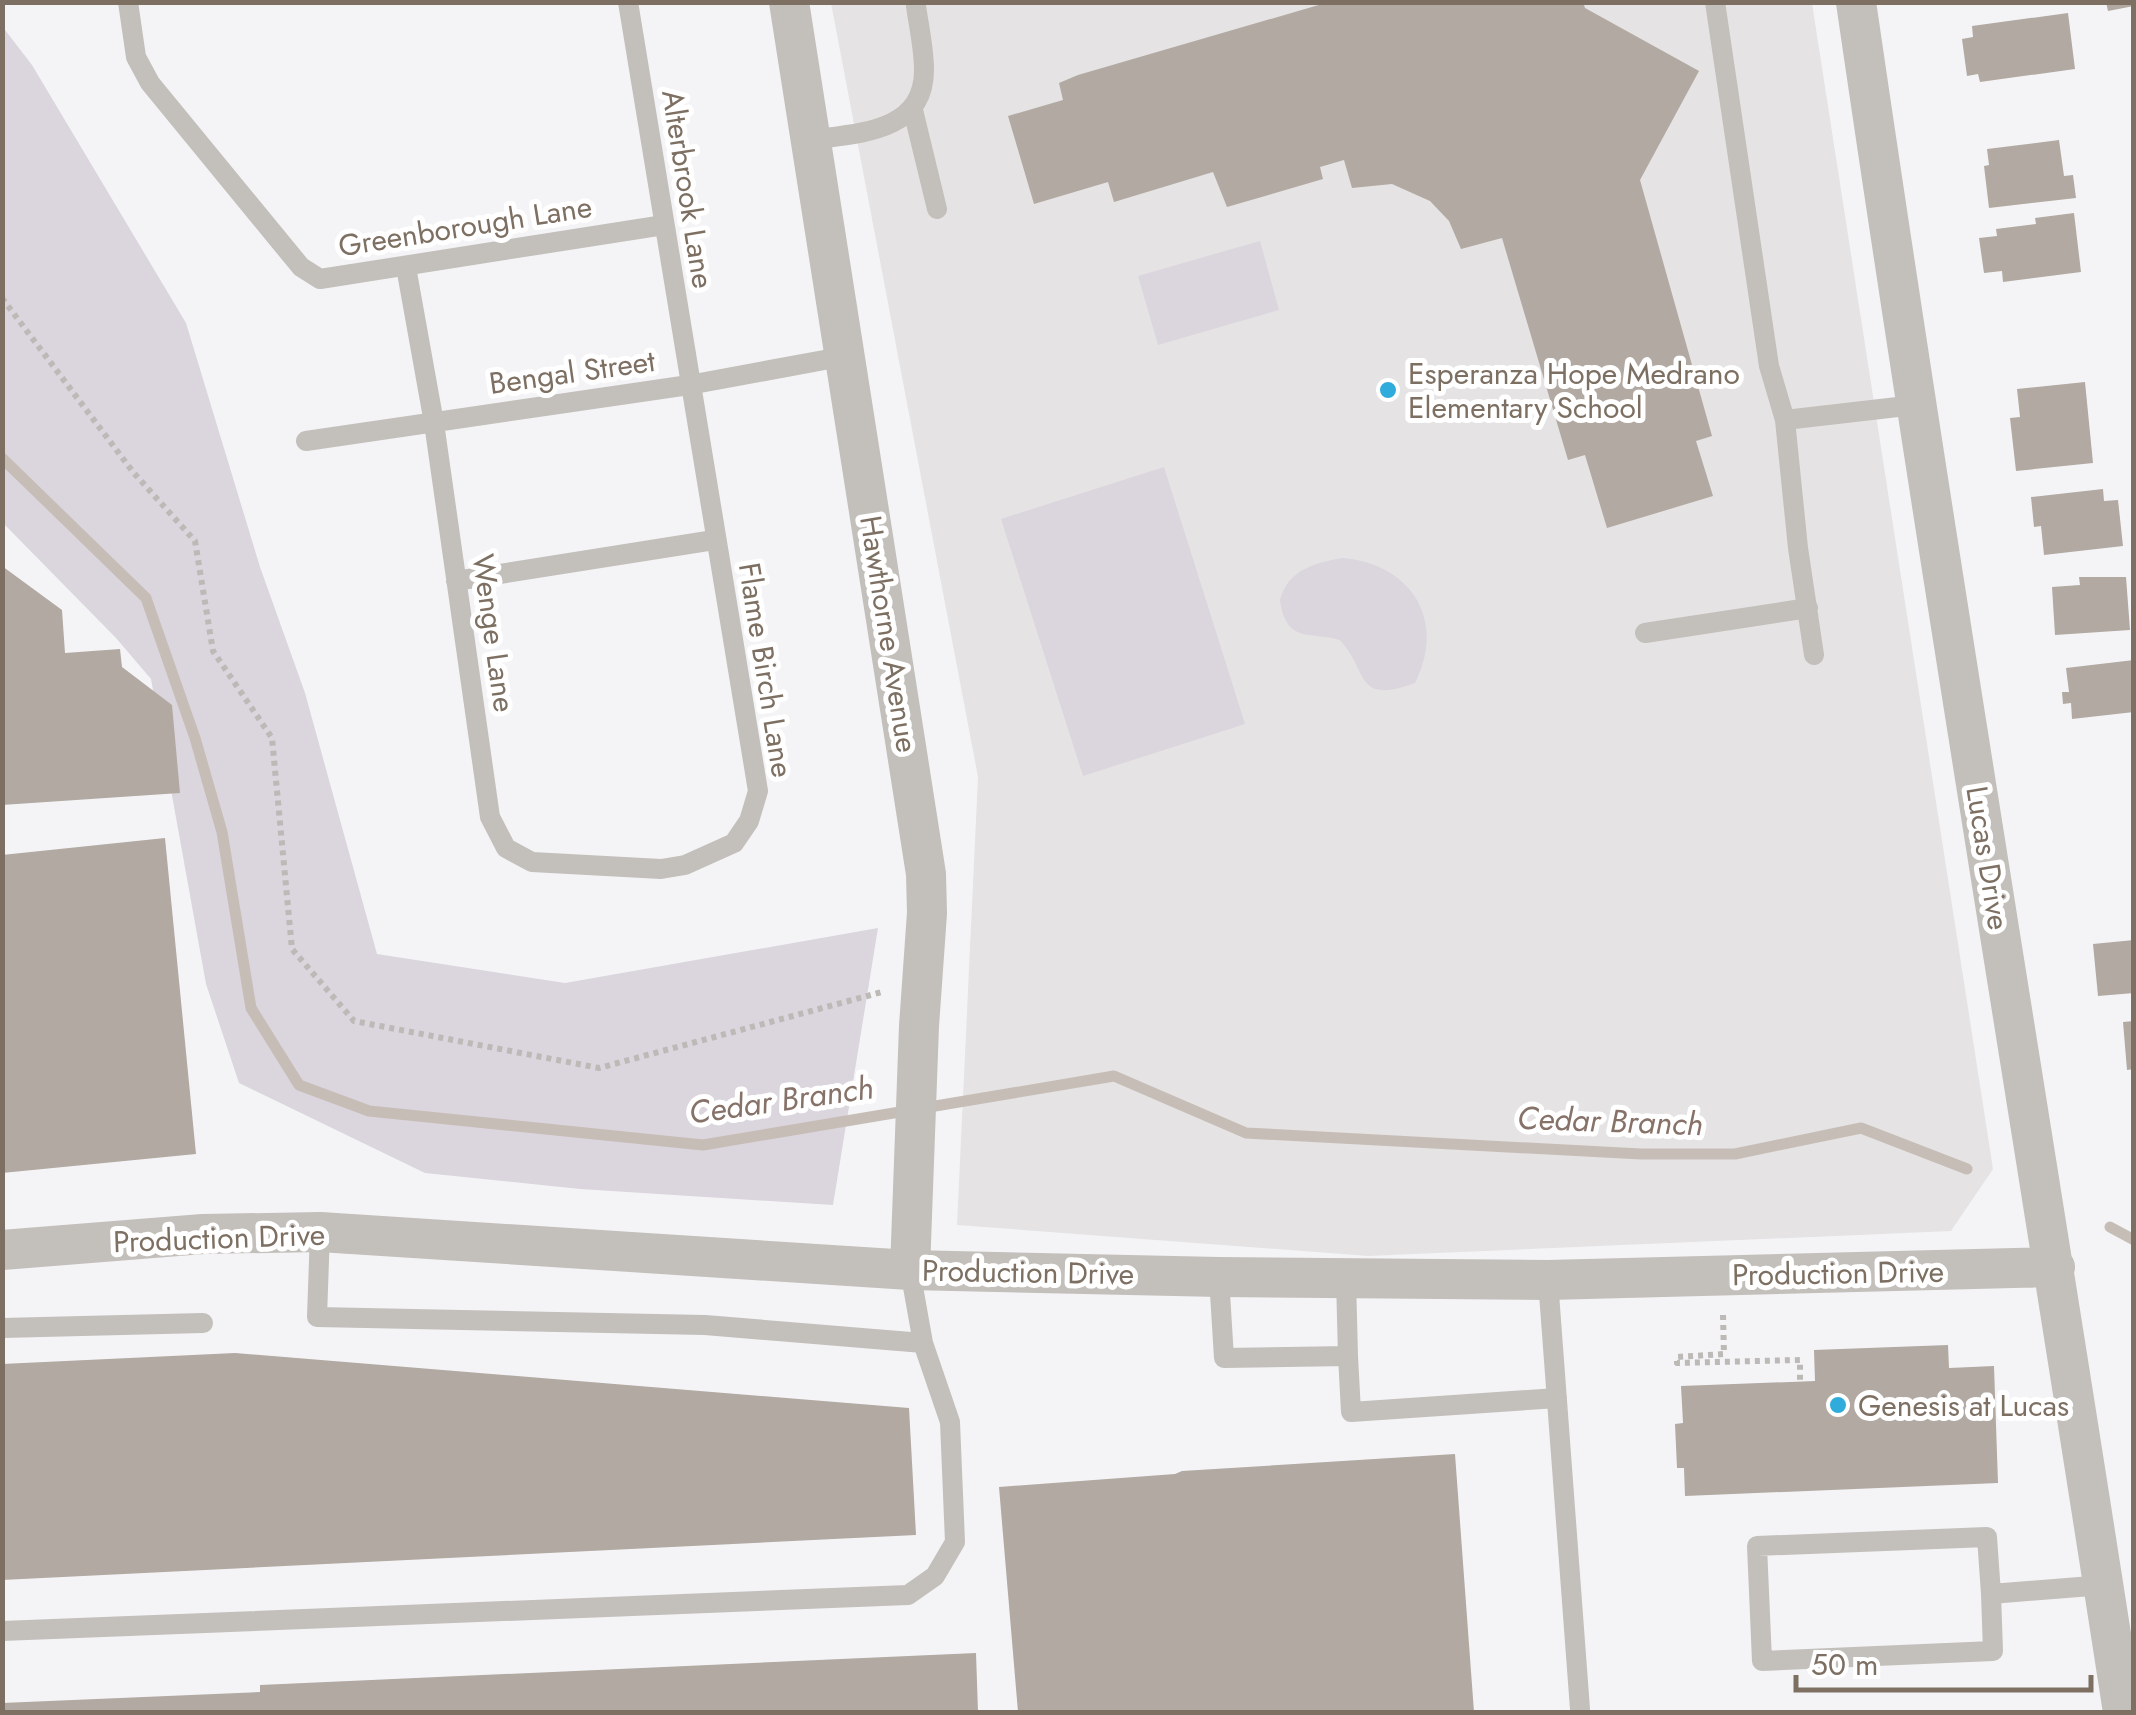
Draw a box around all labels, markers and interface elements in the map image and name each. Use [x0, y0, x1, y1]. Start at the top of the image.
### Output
street label: Alterbrook Lane [651, 87, 725, 291]
street label: Greenborough Lane [335, 185, 595, 267]
street label: Bengal Street [486, 339, 658, 405]
place label: Esperanza Hope Medrano Elementary School [1408, 352, 1740, 429]
marker: Esperanza Hope Medrano Elementary School [1377, 379, 1399, 401]
street label: Hawthorne Avenue [849, 512, 929, 756]
street label: Wenge Lane [462, 551, 526, 715]
street label: Flame Birch Lane [728, 560, 804, 780]
street label: Lucas Drive [1955, 783, 2021, 933]
water label: Cedar Branch [686, 1064, 876, 1136]
water label: Cedar Branch [1516, 1095, 1704, 1147]
street label: Production Drive [112, 1213, 326, 1263]
street label: Production Drive [922, 1249, 1134, 1295]
street label: Production Drive [1732, 1250, 1944, 1296]
place label: Genesis at Lucas [1858, 1384, 2069, 1427]
marker: Genesis at Lucas [1827, 1394, 1849, 1416]
scale bar [1796, 1630, 2091, 1692]
text: 50 m [1811, 1643, 1878, 1686]

